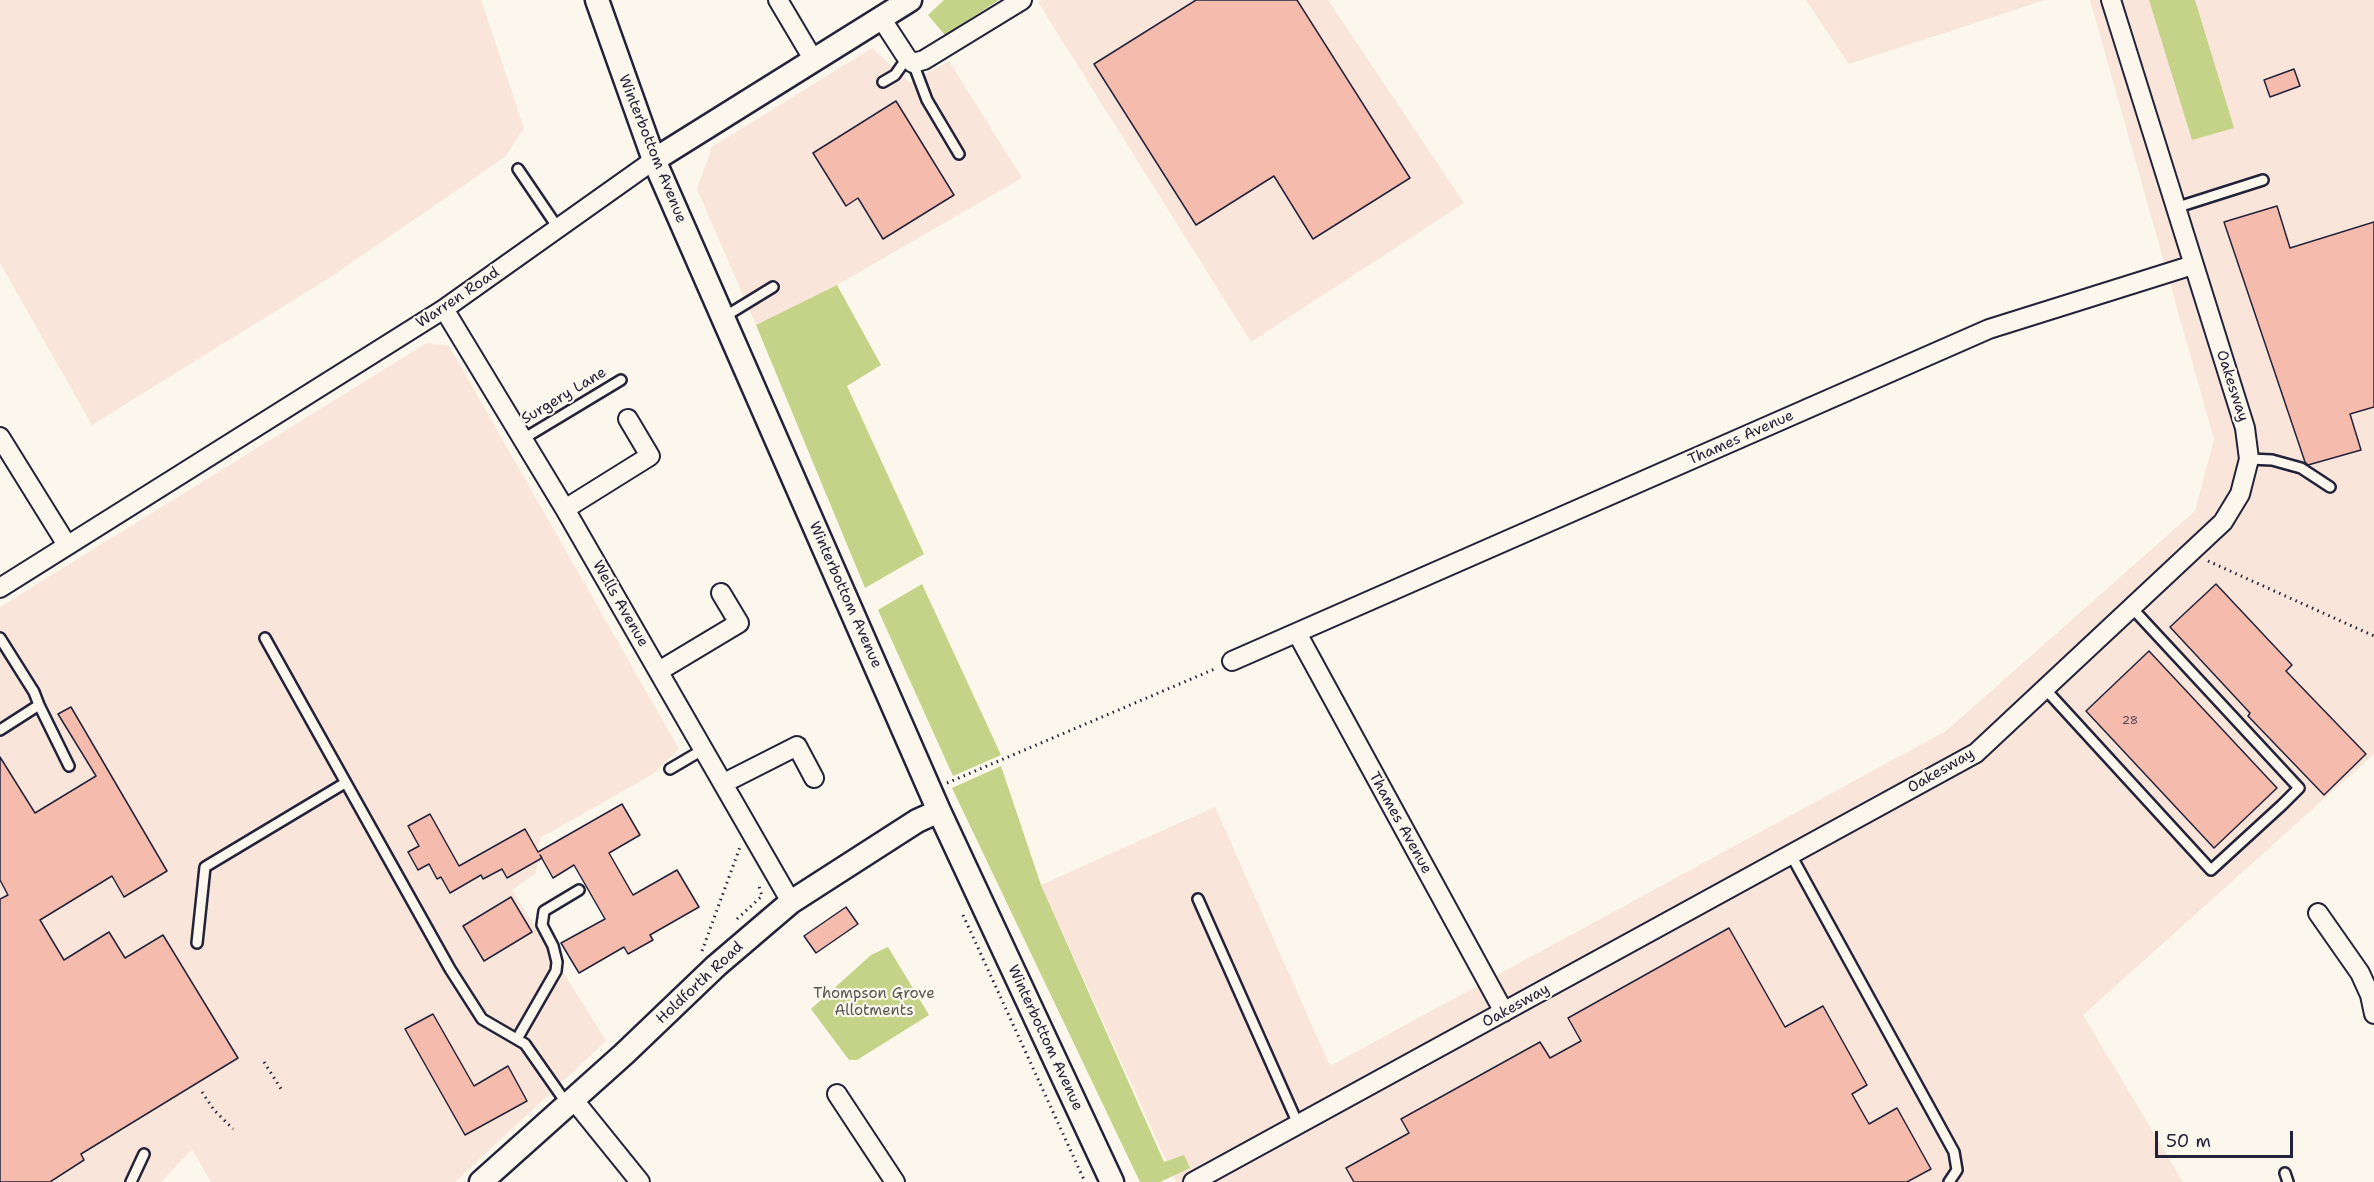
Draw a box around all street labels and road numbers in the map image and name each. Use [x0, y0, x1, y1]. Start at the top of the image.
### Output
street label: Winterbottom Avenue [614, 72, 690, 226]
street label: Warren Road [413, 264, 503, 332]
street label: Oakesway [2212, 348, 2252, 424]
street label: Surgery Lane [518, 364, 610, 428]
street label: Thames Avenue [1685, 407, 1797, 469]
street label: Winterbottom Avenue [805, 519, 885, 671]
street label: Wells Avenue [588, 558, 652, 650]
street label: Oakesway [1904, 745, 1978, 797]
street label: Thames Avenue [1365, 769, 1435, 877]
street label: Holdforth Road [653, 938, 747, 1028]
street label: Winterbottom Avenue [1003, 962, 1087, 1114]
street label: Oakesway [1479, 980, 1553, 1032]

